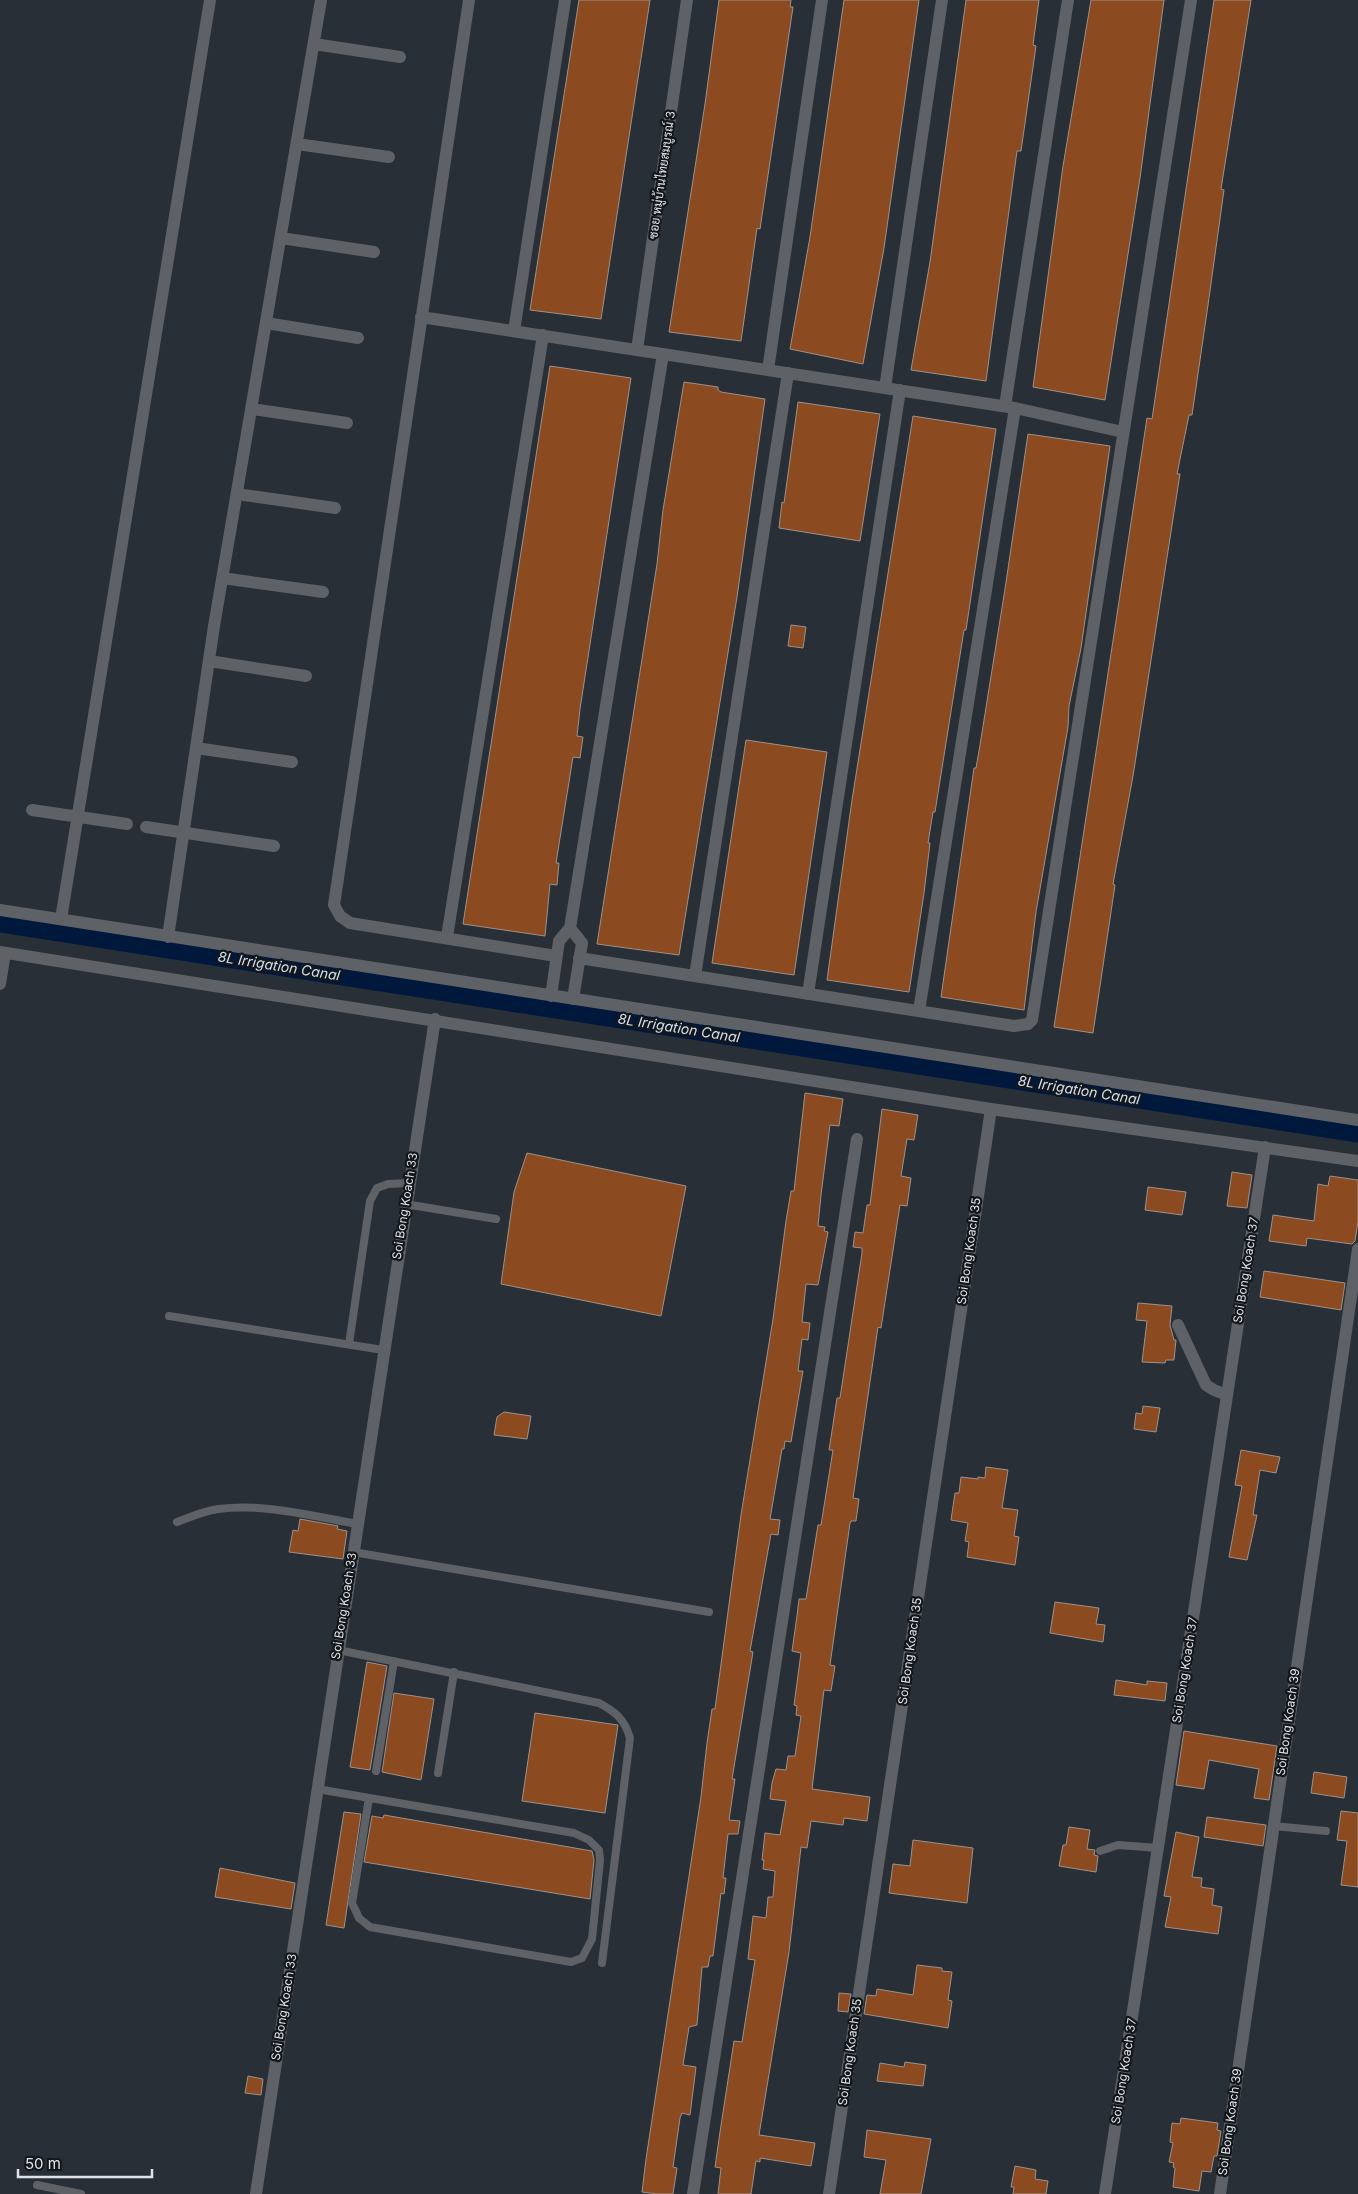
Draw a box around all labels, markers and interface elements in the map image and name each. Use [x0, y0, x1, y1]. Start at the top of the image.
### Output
street label: ซอย หมู่บ้านไทยสมบูรณ์ 3 [645, 110, 679, 240]
water label: 8L Irrigation Canal [217, 947, 342, 984]
water label: 8L Irrigation Canal [617, 1009, 742, 1046]
water label: 8L Irrigation Canal [1017, 1071, 1142, 1108]
street label: Soi Bong Koach 33 [389, 1151, 420, 1260]
street label: Soi Bong Koach 35 [954, 1197, 983, 1305]
street label: Soi Bong Koach 37 [1230, 1216, 1261, 1324]
street label: Soi Bong Koach 33 [328, 1551, 359, 1660]
street label: Soi Bong Koach 35 [895, 1597, 924, 1705]
street label: Soi Bong Koach 37 [1169, 1616, 1200, 1724]
street label: Soi Bong Koach 39 [1273, 1667, 1302, 1776]
street label: Soi Bong Koach 33 [268, 1952, 299, 2061]
street label: Soi Bong Koach 35 [835, 1998, 864, 2106]
street label: Soi Bong Koach 37 [1108, 2017, 1139, 2125]
street label: Soi Bong Koach 39 [1215, 2067, 1244, 2176]
scale bar [18, 2146, 151, 2178]
text: 50 m [25, 2154, 61, 2173]

